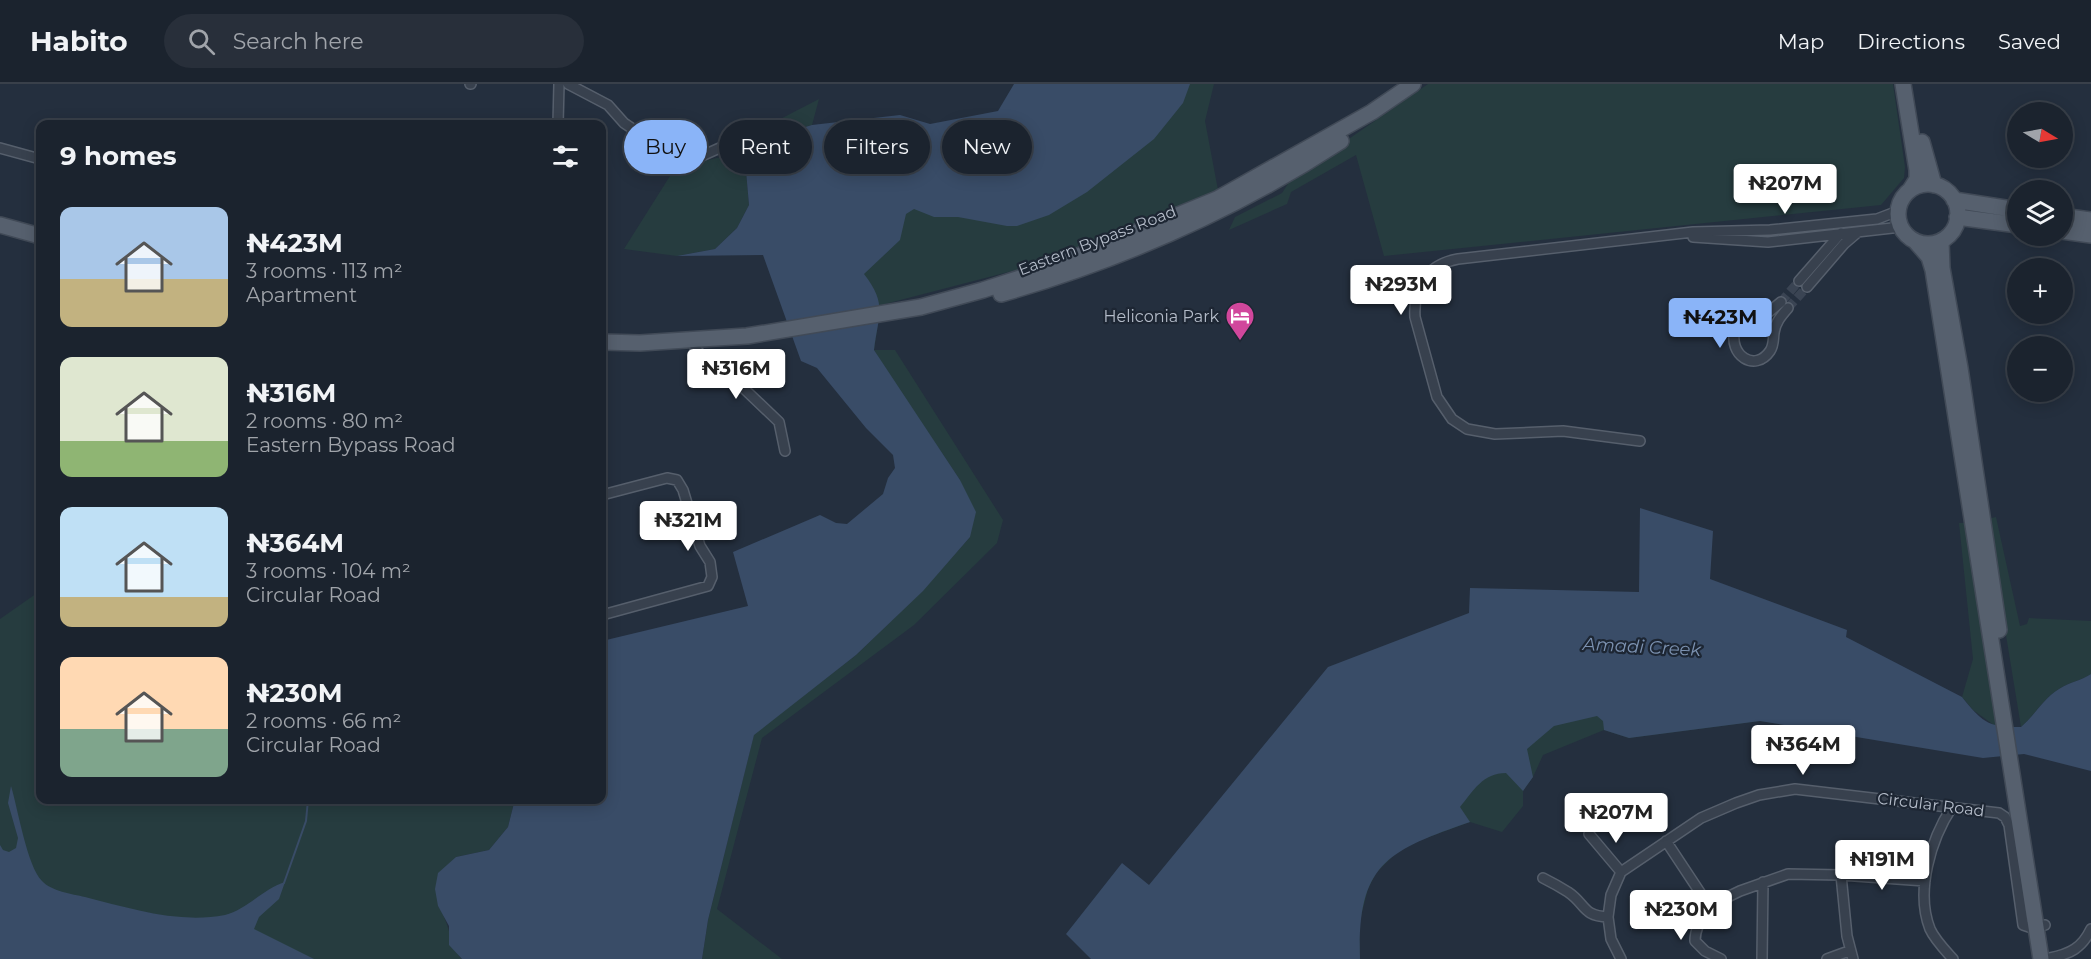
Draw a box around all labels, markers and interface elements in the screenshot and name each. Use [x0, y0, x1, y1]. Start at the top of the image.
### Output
search box [164, 14, 584, 68]
text: Habito [30, 24, 128, 58]
icon: search [185, 25, 218, 58]
text: Search here [233, 28, 364, 55]
text: Map [1778, 29, 1824, 54]
text: Directions [1857, 29, 1965, 54]
text: Saved [1998, 29, 2061, 54]
north arrow [2007, 102, 2073, 168]
map controls [2007, 102, 2073, 402]
chip: Buy [624, 120, 707, 174]
chip: Rent [719, 120, 812, 174]
chip: Filters [824, 120, 930, 174]
chip: New [942, 120, 1032, 174]
text: 9 homes [60, 140, 177, 172]
icon: filters [549, 140, 582, 173]
pin: ₦207M [1743, 164, 1827, 215]
text: ₦207M [1748, 171, 1822, 195]
button: layers [2007, 180, 2073, 246]
street label: Eastern Bypass Road [1016, 202, 1179, 279]
text: ₦423M [246, 227, 343, 259]
icon: home [108, 231, 180, 303]
button: + [2007, 258, 2073, 324]
text: 3 rooms · 113 m² [246, 259, 403, 283]
pin: ₦293M [1359, 265, 1443, 316]
text: ₦293M [1364, 272, 1438, 296]
text: Apartment [246, 283, 357, 307]
pin: ₦423M [1678, 298, 1762, 349]
hotel icon: Heliconia Park [1224, 300, 1256, 342]
text: ₦423M [1683, 305, 1757, 329]
place label: Heliconia Park [1104, 307, 1219, 326]
button: − [2007, 336, 2073, 402]
pin: ₦316M [694, 349, 778, 400]
text: ₦316M [701, 356, 771, 380]
text: ₦316M [246, 377, 336, 409]
icon: home [108, 381, 180, 453]
text: 2 rooms · 80 m² [246, 409, 403, 433]
text: Eastern Bypass Road [246, 433, 456, 457]
pin: ₦321M [646, 501, 730, 552]
text: ₦321M [654, 508, 722, 532]
text: ₦364M [246, 527, 344, 559]
icon: home [108, 531, 180, 603]
text: 3 rooms · 104 m² [246, 559, 411, 583]
text: Circular Road [246, 583, 381, 607]
water label: Amadi Creek [1581, 633, 1703, 661]
text: ₦230M [246, 677, 343, 709]
icon: home [108, 681, 180, 753]
text: 2 rooms · 66 m² [246, 709, 401, 733]
pin: ₦364M [1761, 725, 1845, 776]
text: ₦364M [1765, 732, 1841, 756]
text: Circular Road [246, 733, 381, 757]
street label: Circular Road [1876, 788, 1986, 820]
pin: ₦207M [1574, 793, 1658, 844]
text: ₦207M [1579, 800, 1653, 824]
pin: ₦191M [1840, 840, 1924, 891]
text: ₦191M [1849, 847, 1915, 871]
pin: ₦230M [1639, 890, 1723, 941]
text: ₦230M [1644, 897, 1718, 921]

